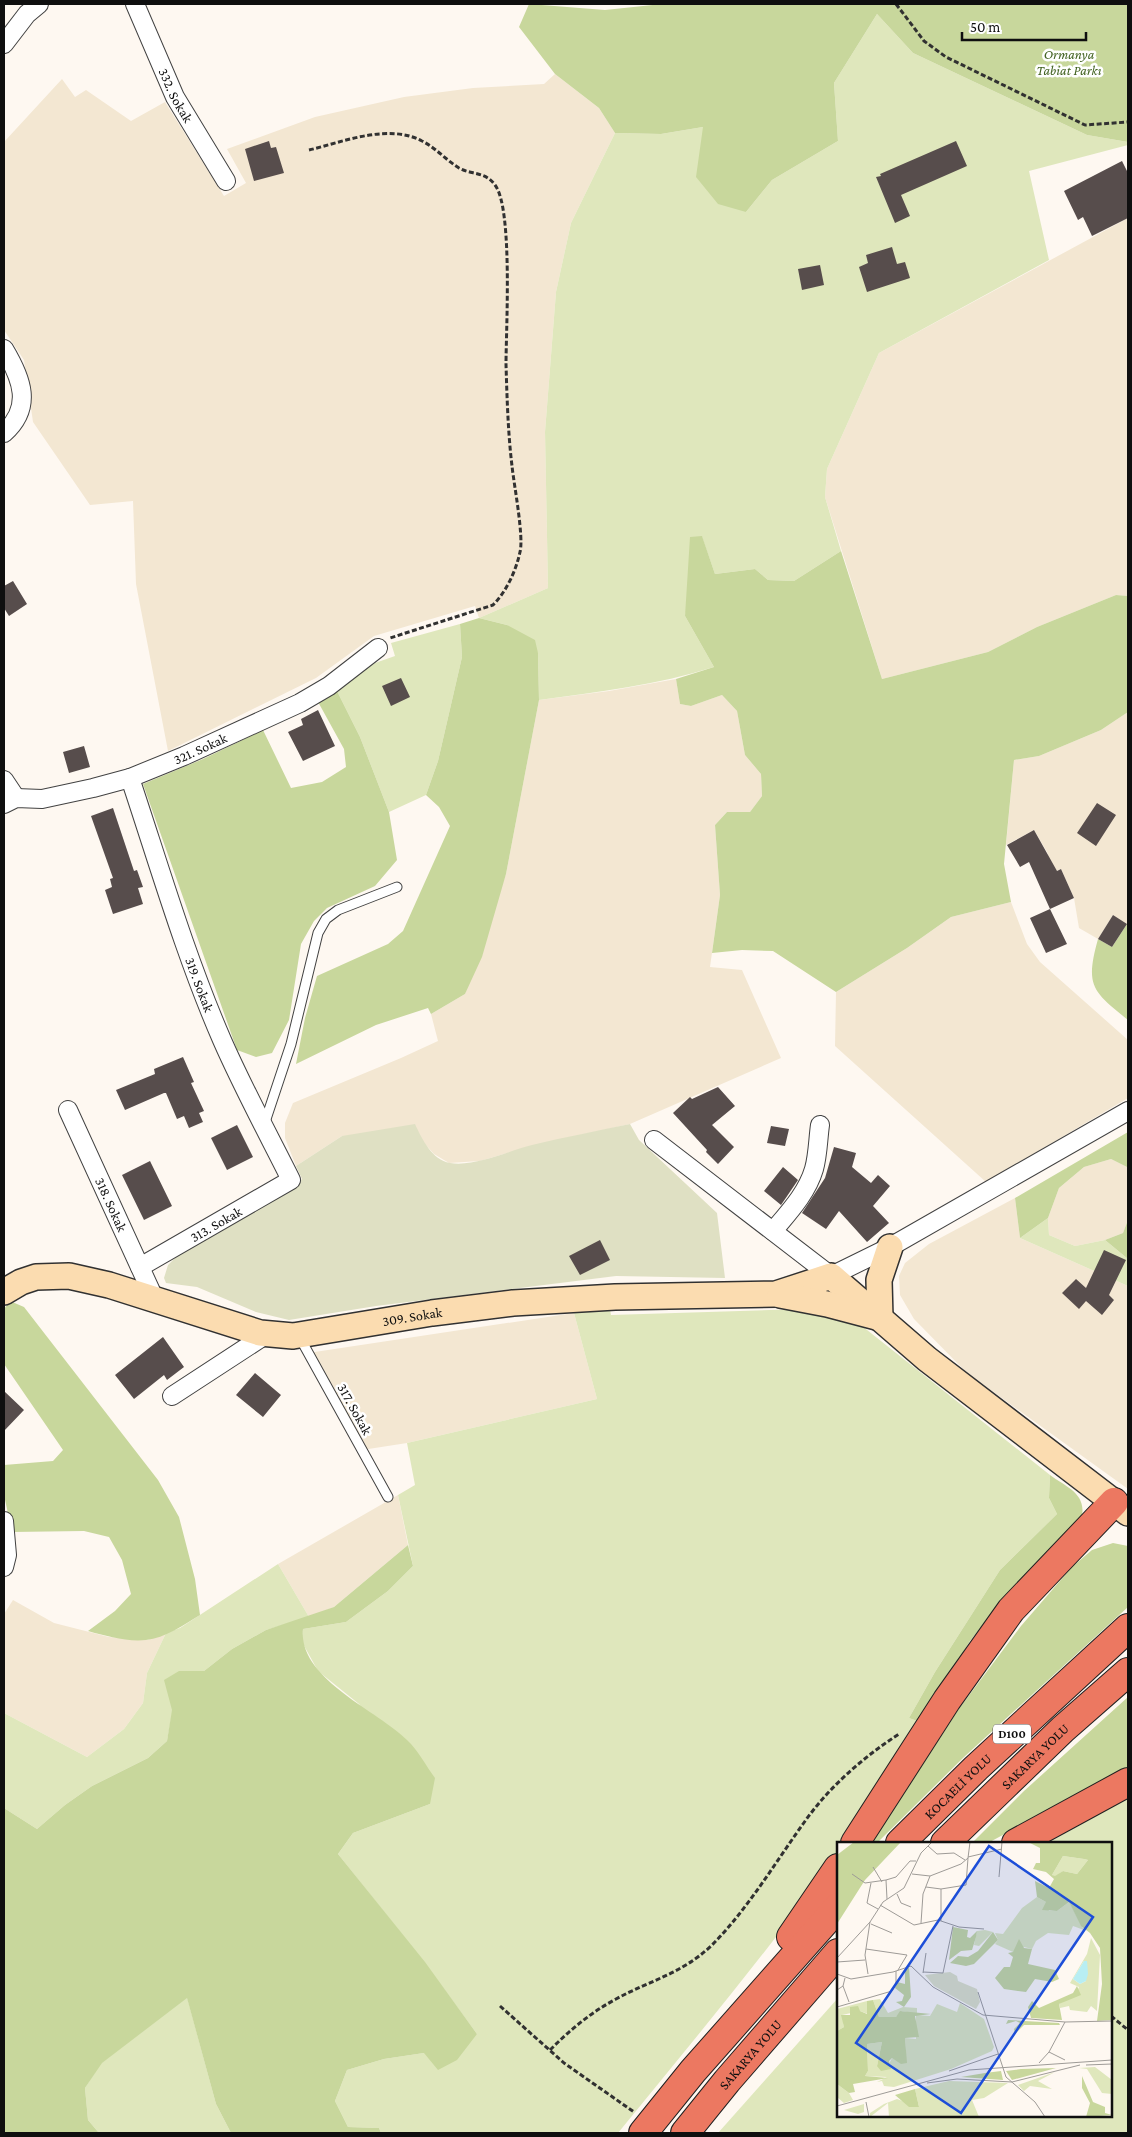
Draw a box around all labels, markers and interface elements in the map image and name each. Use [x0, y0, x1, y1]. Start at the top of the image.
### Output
scale bar [962, 10, 1086, 42]
text: 50 m [970, 19, 1000, 35]
park label: Ormanya Tabiat Parkı [1037, 46, 1102, 78]
street label: 332. Sokak [156, 66, 197, 126]
street label: 321. Sokak [171, 729, 230, 767]
street label: 319. Sokak [182, 955, 217, 1015]
street label: 318. Sokak [92, 1175, 131, 1234]
street label: 313. Sokak [187, 1203, 245, 1245]
street label: 309. Sokak [381, 1304, 443, 1329]
street label: 317. Sokak [334, 1381, 376, 1438]
street label: SAKARYA YOLU [998, 1720, 1072, 1792]
road number: D100 [993, 1725, 1031, 1744]
street label: KOCAELİ YOLU [921, 1750, 995, 1822]
inset map [837, 1842, 1112, 2117]
street label: SAKARYA YOLU [715, 2016, 785, 2093]

